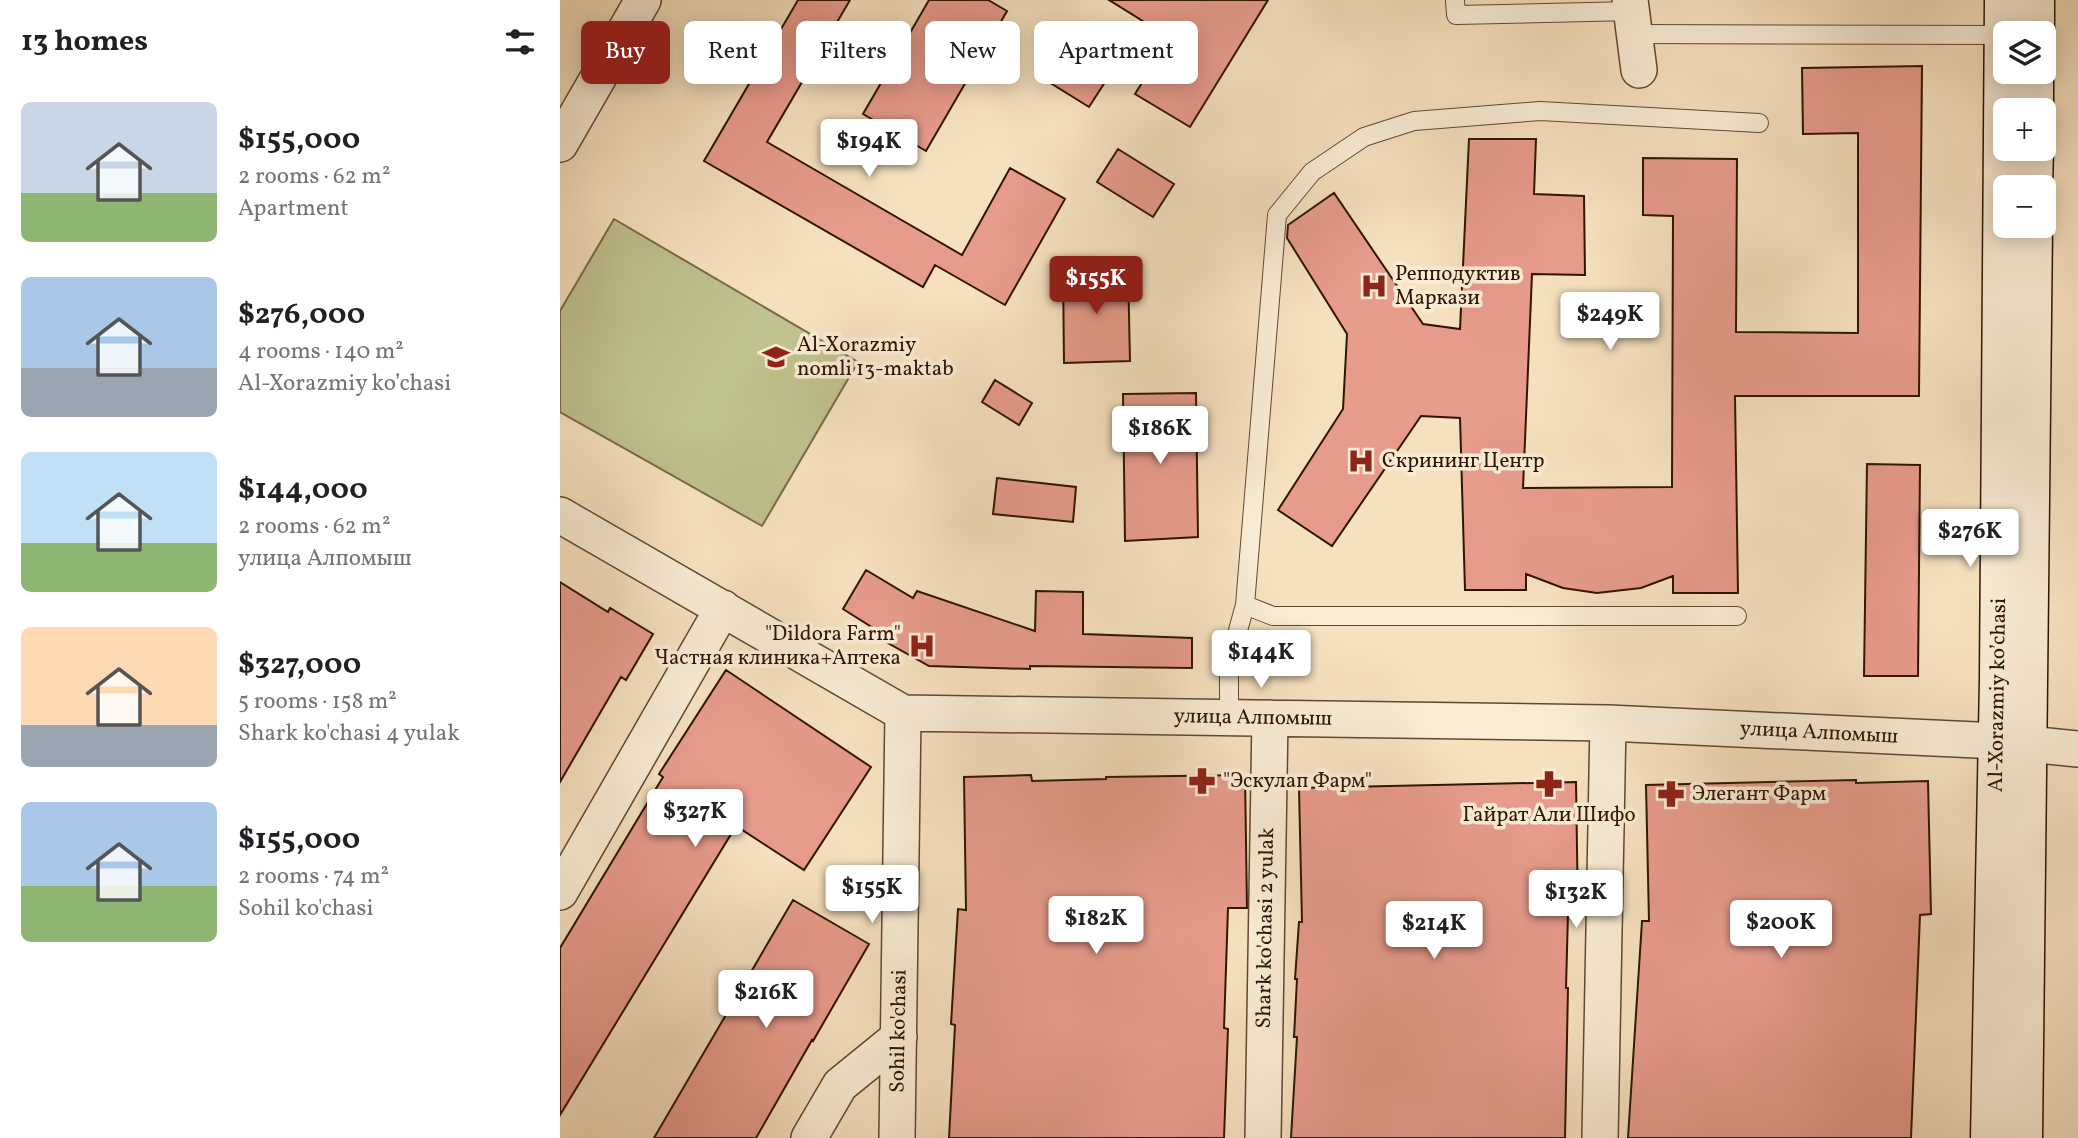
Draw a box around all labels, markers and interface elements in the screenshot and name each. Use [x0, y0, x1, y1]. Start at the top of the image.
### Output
text: 13 homes [21, 21, 148, 63]
chip: Buy [581, 21, 670, 84]
chip: Rent [684, 21, 782, 84]
chip: Filters [796, 21, 911, 84]
chip: New [925, 21, 1020, 84]
chip: Apartment [1034, 21, 1198, 84]
map controls [1993, 21, 2056, 238]
button: layers [1993, 21, 2056, 84]
icon: filters [501, 23, 539, 61]
button: + [1993, 98, 2056, 161]
text: $155,000 [238, 119, 360, 161]
pin: $194K [820, 120, 918, 179]
text: $194K [837, 126, 901, 158]
icon: home [77, 130, 161, 214]
text: 2 rooms · 62 m² [238, 161, 390, 193]
button: − [1993, 175, 2056, 238]
text: Apartment [238, 193, 349, 225]
pin: $155K [1047, 256, 1145, 316]
place label: Репподуктив Маркази [1395, 260, 1521, 313]
text: $155K [1066, 263, 1126, 295]
hospital icon: Репподуктив Маркази [1359, 271, 1389, 301]
pin: $249K [1561, 292, 1659, 352]
text: $276,000 [238, 294, 365, 336]
text: $249K [1576, 299, 1644, 331]
icon: home [77, 305, 161, 389]
place label: Аl-Xоrаzmiy nоmli 13-mаktаb [797, 331, 954, 384]
text: 4 rooms · 140 m² [238, 336, 404, 368]
school or university icon: Аl-Xоrаzmiy nоmli 13-mаktаb [761, 342, 791, 372]
text: Al-Xorazmiy ko’chasi [238, 368, 451, 400]
pin: $186K [1111, 406, 1209, 466]
text: $186K [1128, 413, 1192, 445]
hospital icon: Скрининг Центр [1346, 446, 1376, 476]
place label: Скрининг Центр [1382, 447, 1545, 476]
text: $144,000 [238, 469, 368, 511]
icon: home [77, 480, 161, 564]
pin: $276K [1921, 510, 2019, 569]
text: 2 rooms · 62 m² [238, 511, 390, 543]
text: $276K [1938, 516, 2002, 548]
text: улица Алпомыш [238, 543, 412, 575]
street label: Al-Xorazmiy ko’chasi [1982, 597, 2014, 793]
place label: "Dildora Farm" Частная клиника+Аптека [654, 620, 901, 673]
pin: $144K [1212, 630, 1310, 690]
hospital icon: "Dildora Farm" Частная клиника+Аптека [907, 631, 937, 661]
text: $144K [1228, 637, 1294, 669]
text: $327,000 [238, 644, 361, 686]
icon: home [77, 655, 161, 739]
text: 5 rooms · 158 m² [238, 686, 397, 718]
street label: улица Алпомыш [1173, 702, 1333, 734]
street label: улица Алпомыш [1739, 714, 1899, 752]
text: Shark ko'chasi 4 yulak [238, 718, 460, 750]
pharmacy icon: "Эскулап Фарм" [1187, 766, 1217, 796]
place label: "Эскулап Фарм" [1223, 767, 1372, 796]
pharmacy icon: Гайрат Али Шифо [1534, 769, 1564, 799]
pharmacy icon: Элегант Фарм [1656, 779, 1686, 809]
place label: Элегант Фарм [1692, 780, 1826, 809]
pin: $327K [646, 790, 744, 849]
text: $327K [663, 796, 727, 828]
place label: Гайрат Али Шифо [1462, 801, 1636, 830]
text: $155,000 [238, 819, 360, 861]
street label: Shark ko'chasi 2 yulak [1250, 827, 1282, 1029]
icon: home [77, 830, 161, 914]
text: 2 rooms · 74 m² [238, 861, 389, 893]
pin: $155K [823, 866, 921, 925]
pin: $132K [1527, 870, 1625, 930]
text: $155K [842, 872, 902, 904]
text: $132K [1545, 877, 1607, 909]
text: Sohil ko'chasi [238, 893, 373, 925]
pin: $182K [1047, 897, 1145, 956]
pin: $200K [1732, 900, 1830, 960]
pin: $214K [1385, 902, 1483, 961]
text: $182K [1065, 903, 1128, 935]
text: $200K [1746, 907, 1816, 939]
text: $214K [1402, 908, 1466, 940]
street label: Sohil ko'chasi [883, 969, 915, 1093]
pin: $216K [717, 970, 815, 1030]
text: $216K [734, 977, 798, 1009]

